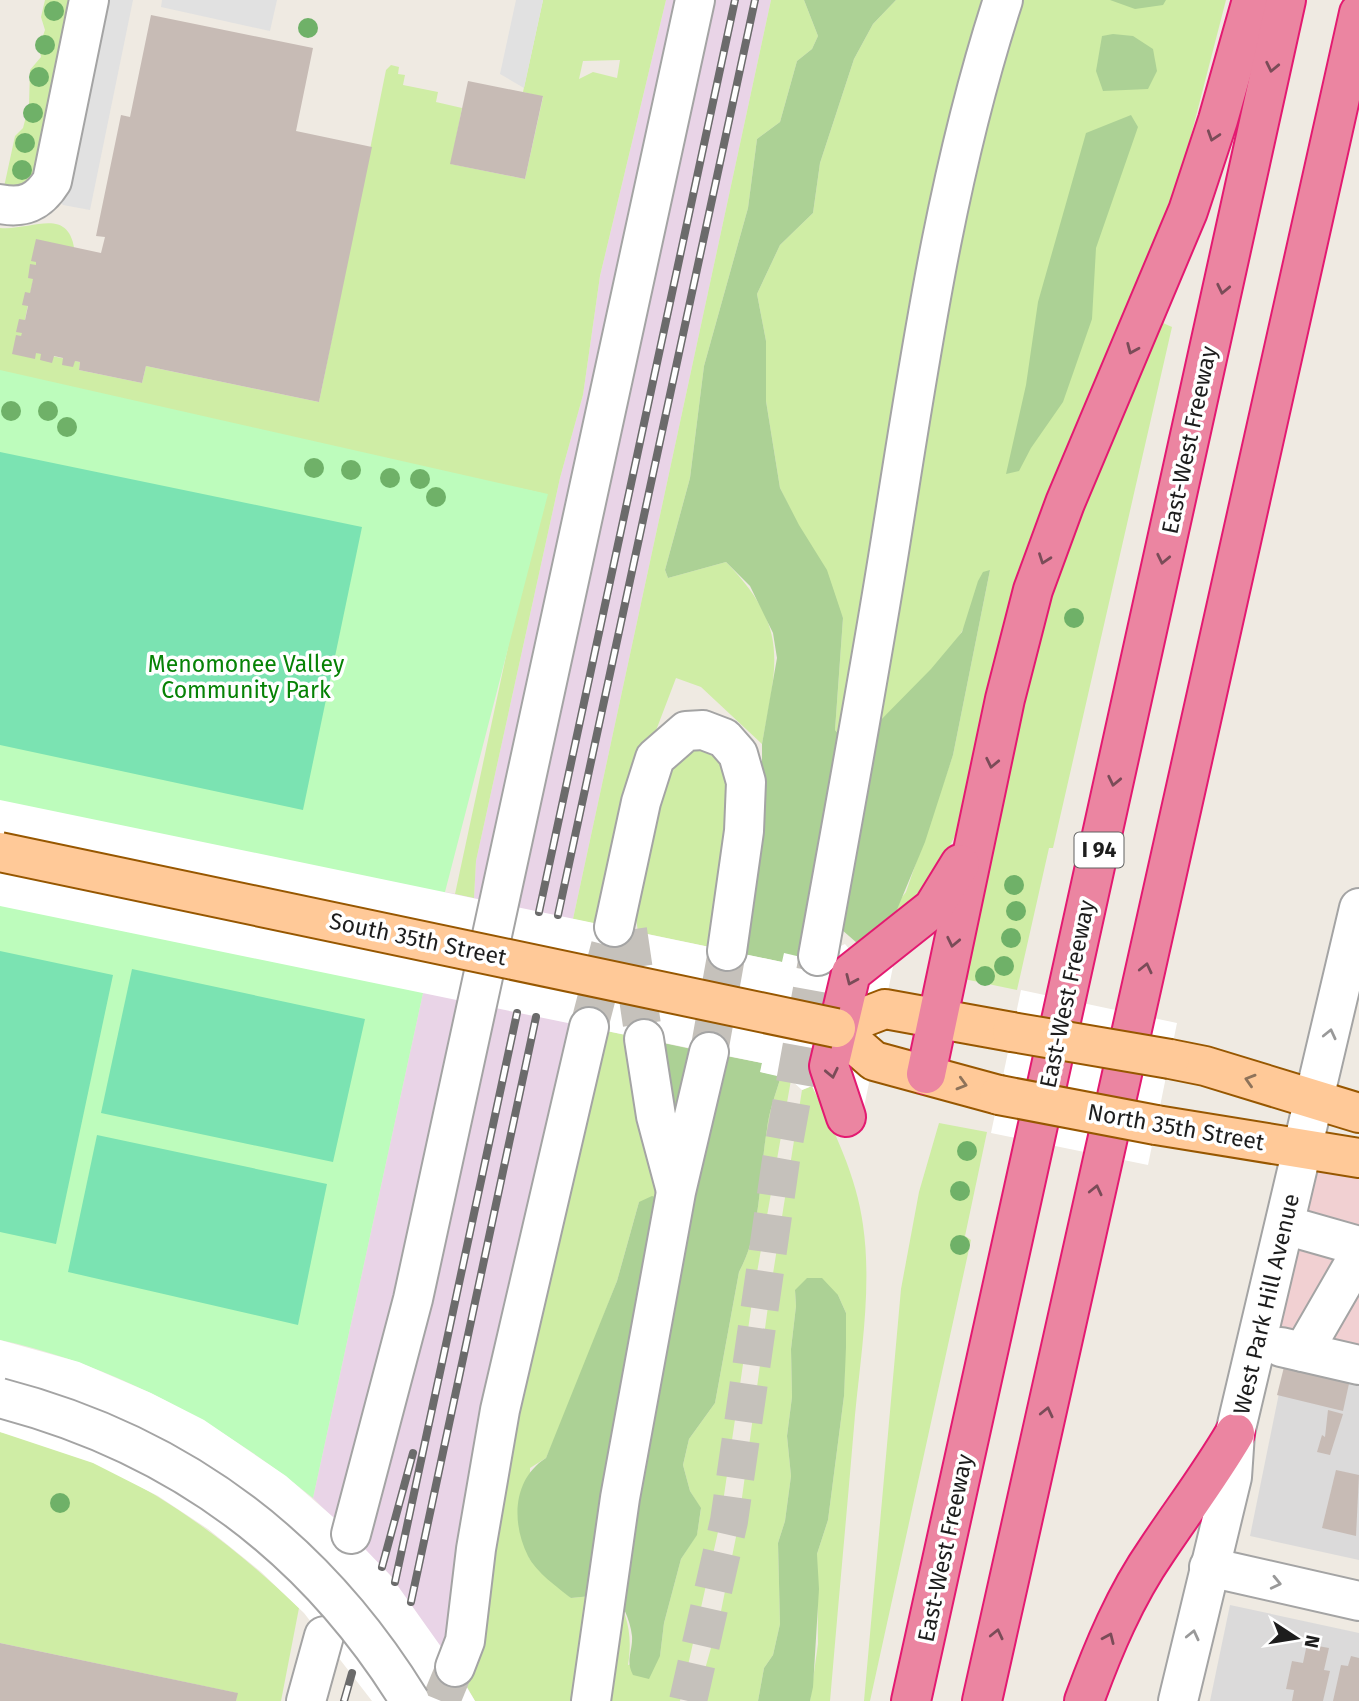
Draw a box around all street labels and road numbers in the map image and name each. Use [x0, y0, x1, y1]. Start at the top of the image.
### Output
street label: East-West Freeway [1155, 343, 1223, 537]
road number: I 94 [1074, 832, 1124, 868]
street label: East-West Freeway [1033, 897, 1101, 1091]
street label: South 35th Street [327, 907, 510, 972]
street label: North 35th Street [1085, 1098, 1267, 1156]
street label: West Park Hill Avenue [1227, 1191, 1305, 1417]
street label: East-West Freeway [911, 1451, 979, 1645]

